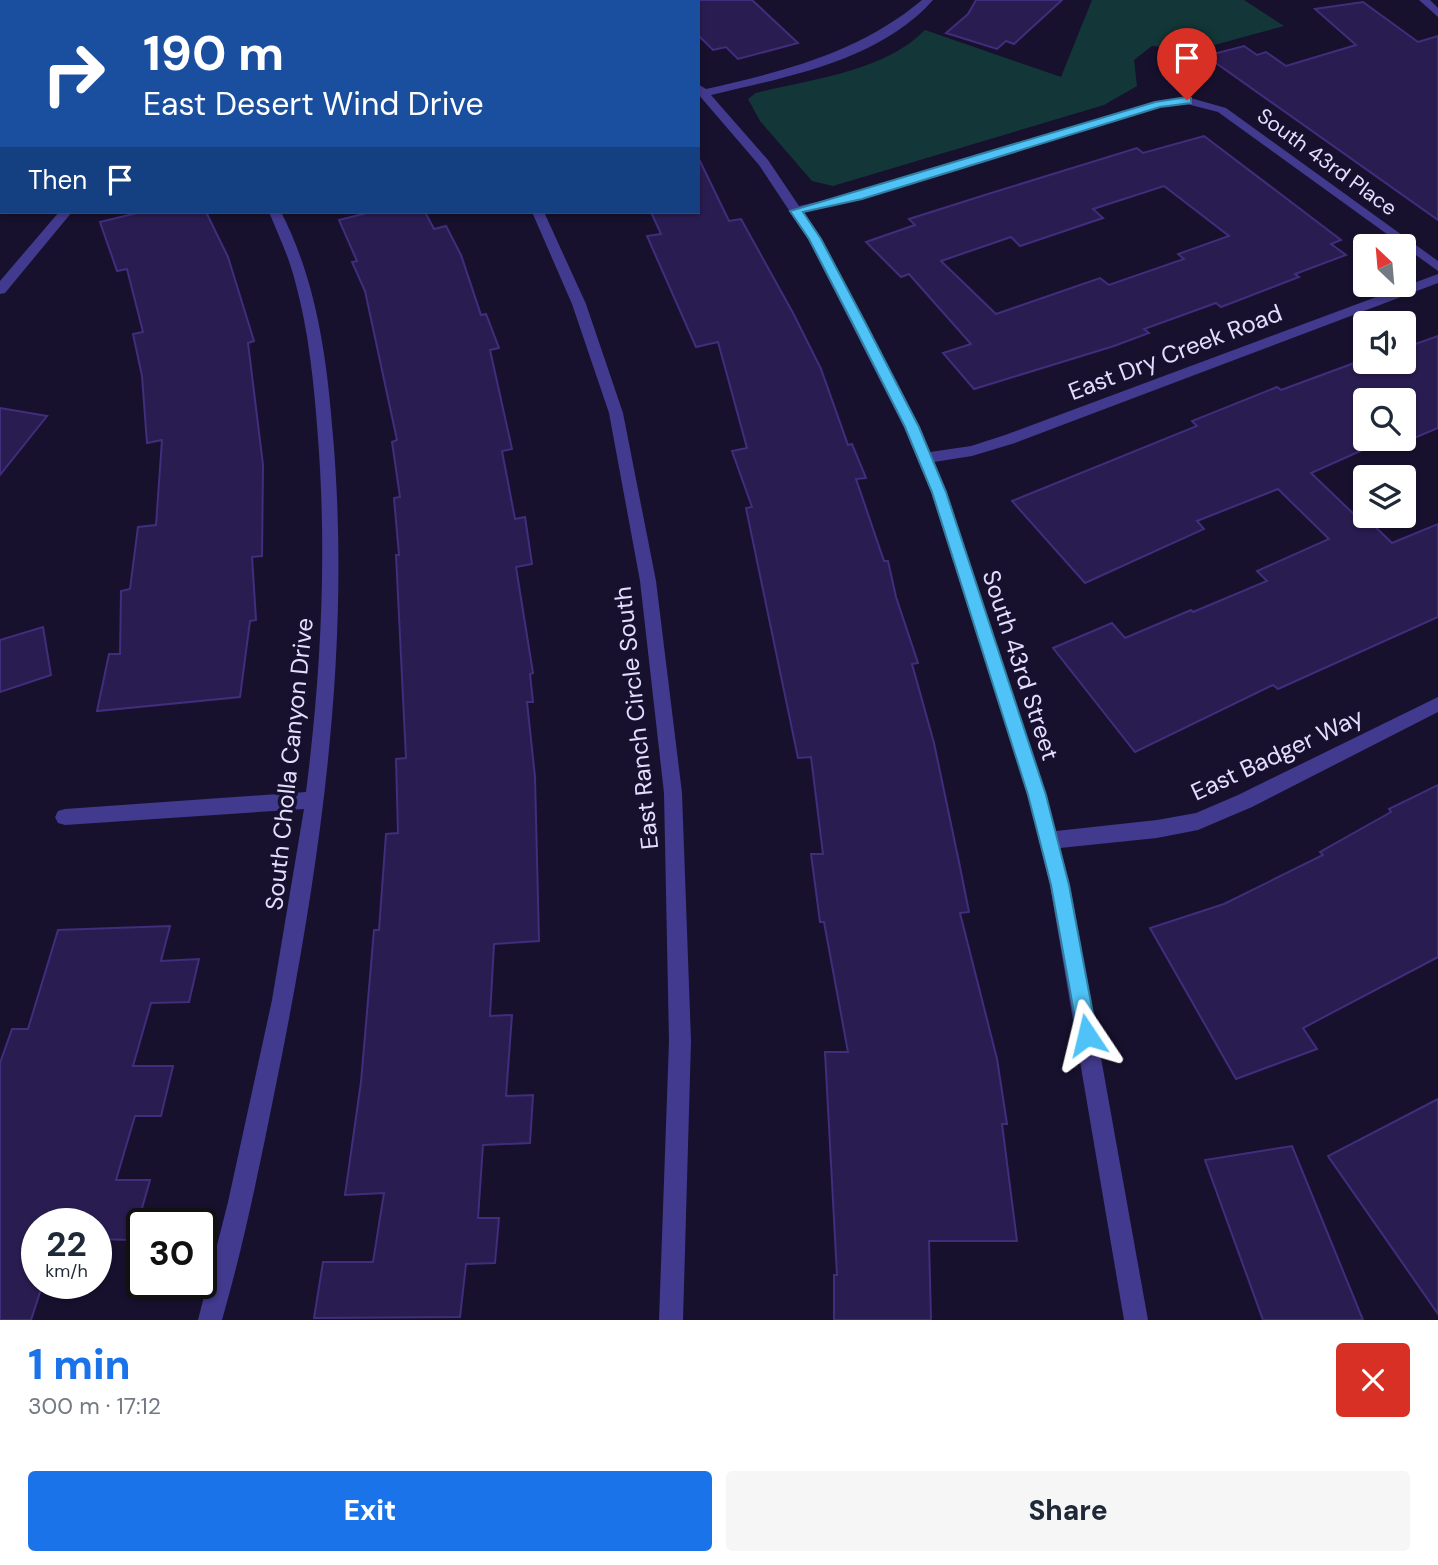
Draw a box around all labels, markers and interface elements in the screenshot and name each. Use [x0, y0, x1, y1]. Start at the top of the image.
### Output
text: 190 m [143, 21, 284, 85]
icon: right [28, 28, 119, 119]
pin [1157, 28, 1217, 100]
icon: arrive [1168, 39, 1206, 77]
text: East Desert Wind Drive [143, 83, 484, 125]
street label: South 43rd Place [1252, 102, 1402, 222]
icon: arrive [101, 161, 139, 199]
text: Then [28, 163, 87, 197]
north arrow [1353, 234, 1416, 298]
map controls [1353, 234, 1416, 528]
street label: East Dry Creek Road [1064, 297, 1286, 407]
button: sound [1353, 311, 1416, 374]
button: search [1353, 388, 1416, 451]
button: layers [1353, 465, 1416, 528]
street label: South 43rd Street [976, 566, 1066, 764]
street label: East Ranch Circle South [607, 585, 665, 851]
street label: South Cholla Canyon Drive [258, 616, 320, 912]
street label: East Badger Way [1186, 701, 1368, 807]
position arrow [1050, 998, 1124, 1072]
speed limit sign: 30 [126, 1208, 217, 1299]
text: 22 [46, 1221, 87, 1267]
text: km/h [45, 1259, 88, 1283]
text: 1 min [28, 1337, 131, 1392]
button: close [1336, 1343, 1410, 1417]
text: 300 m · 17:12 [28, 1391, 161, 1421]
button: Exit [28, 1471, 712, 1551]
button: Share [726, 1471, 1410, 1551]

